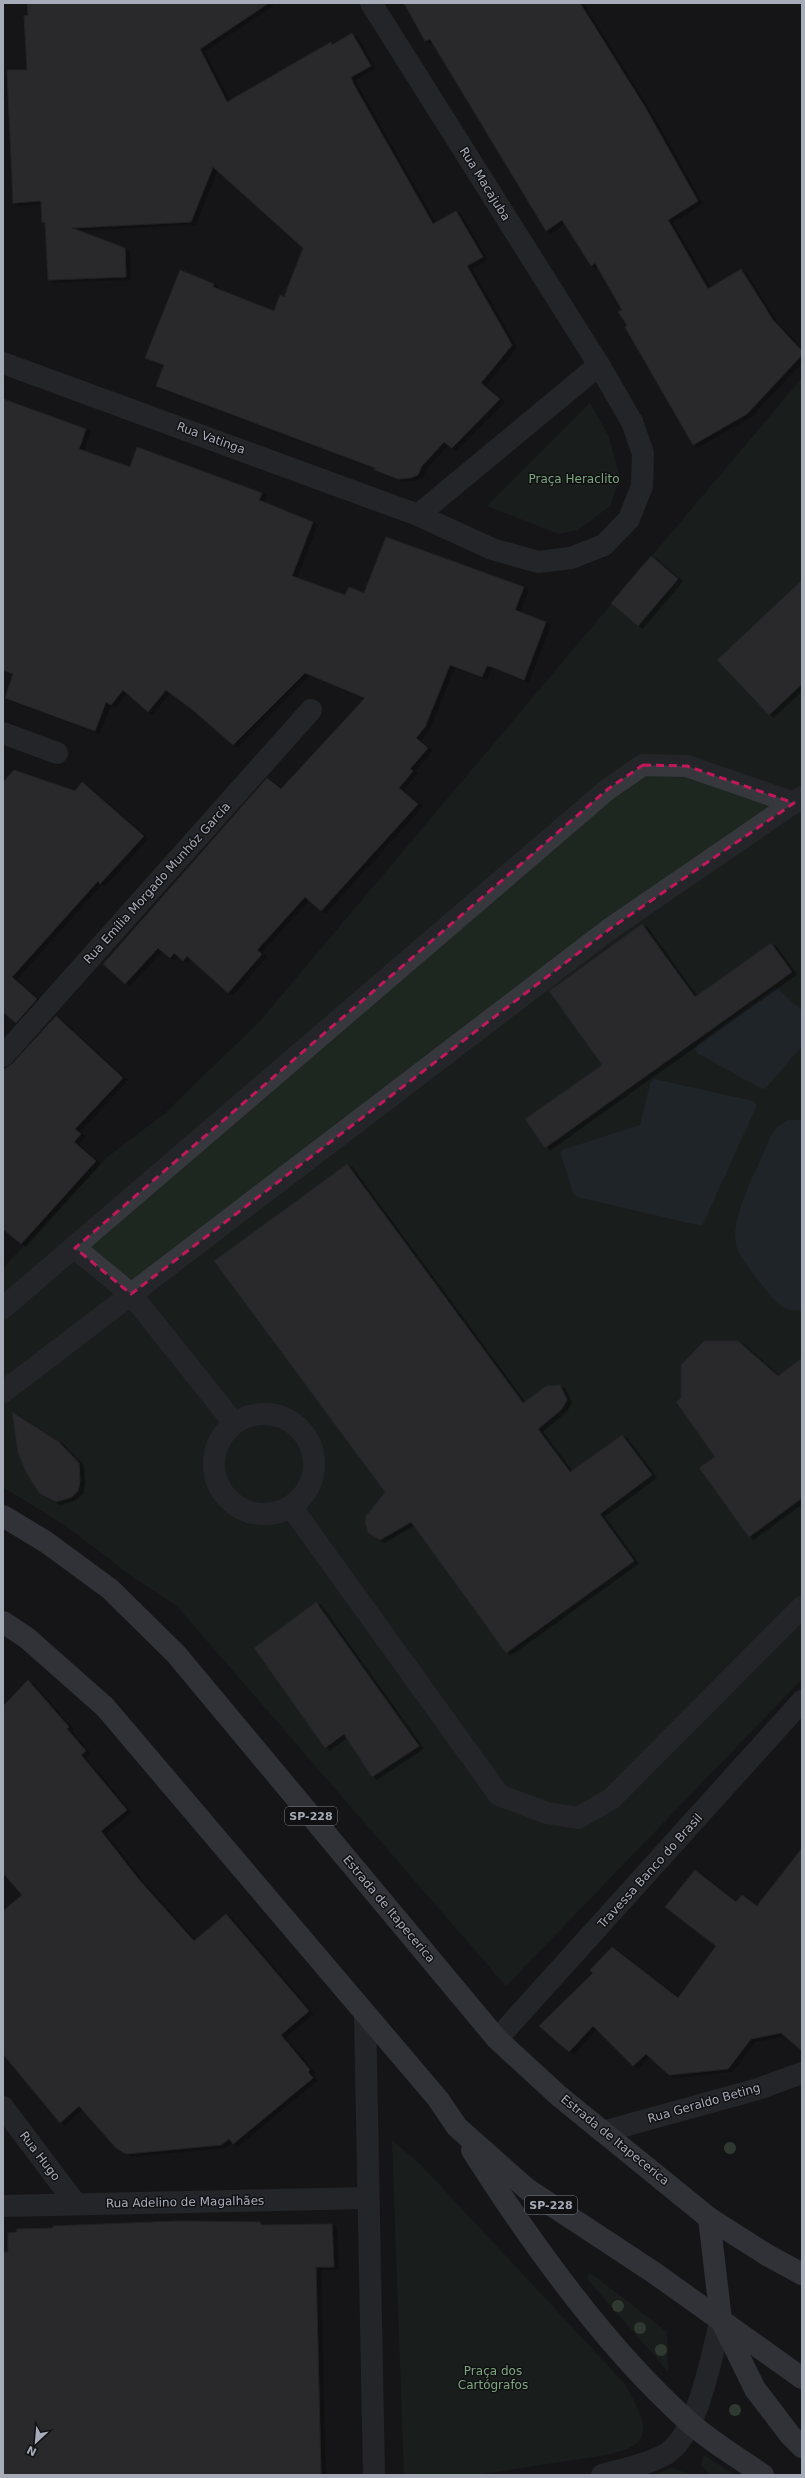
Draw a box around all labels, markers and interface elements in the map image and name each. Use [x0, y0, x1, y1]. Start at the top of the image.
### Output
street label: Rua Macajuba [457, 145, 513, 223]
street label: Rua Vatinga [175, 419, 247, 457]
park label: Praça Heraclito [528, 472, 620, 486]
street label: Rua Emília Morgado Munhóz García [81, 799, 233, 967]
road number: SP-228 [285, 1807, 337, 1825]
street label: Travessa Banco do Brasil [594, 1811, 705, 1932]
street label: Estrada de Itapecerica [340, 1853, 438, 1965]
street label: Rua Geraldo Beting [646, 2080, 762, 2126]
street label: Estrada de Itapecerica [558, 2092, 672, 2188]
street label: Rua Hugo [17, 2129, 63, 2183]
street label: Rua Adelino de Magalhães [106, 2194, 264, 2210]
road number: SP-228 [525, 2196, 577, 2214]
park label: Praça dos Cartógrafos [458, 2364, 528, 2392]
north arrow [16, 2422, 56, 2462]
text: N [25, 2443, 39, 2458]

